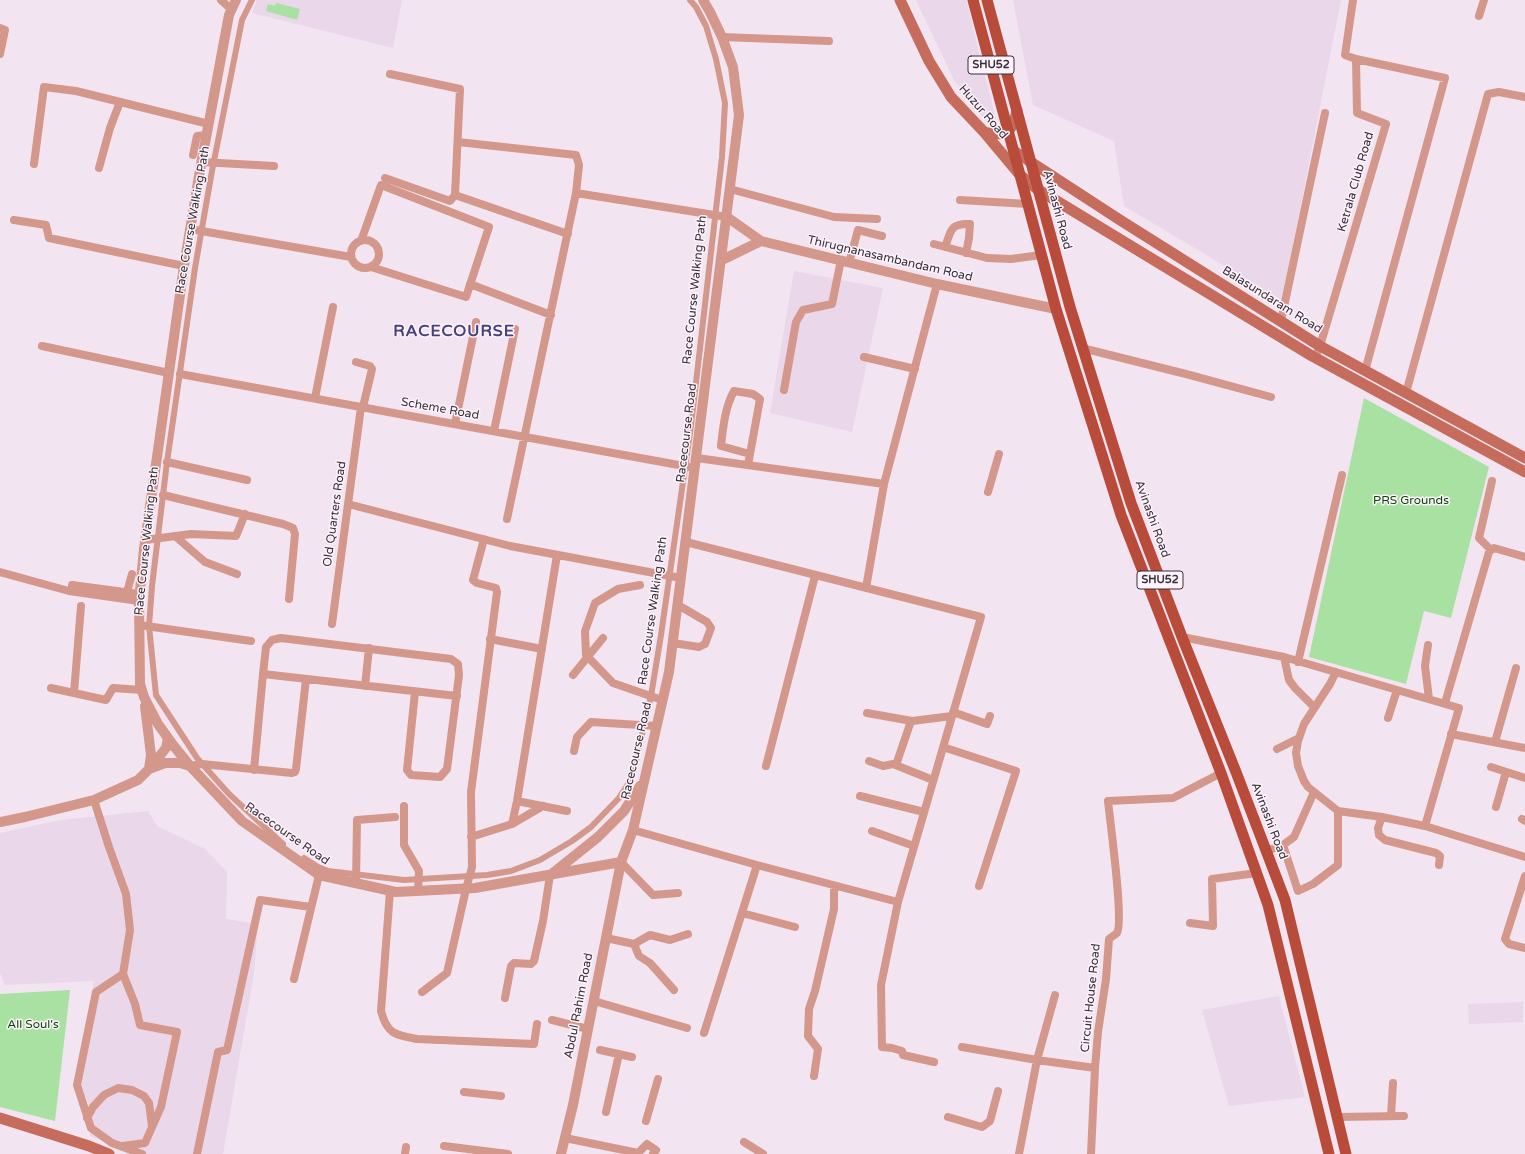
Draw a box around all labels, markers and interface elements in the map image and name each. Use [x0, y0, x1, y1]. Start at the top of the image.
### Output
road number: SHU52 [968, 56, 1014, 74]
street label: Huzur Road [955, 82, 1011, 142]
street label: Ketrala Club Road [1335, 130, 1377, 234]
street label: Race Course Walking Path [173, 145, 213, 295]
street label: Avinashi Road [1040, 169, 1074, 251]
street label: Race Course Walking Path [680, 215, 710, 365]
street label: Thirugnanasambandam Road [806, 233, 974, 285]
street label: Balasundaram Road [1219, 263, 1325, 337]
district label: RACECOURSE [393, 322, 515, 342]
street label: Racecourse Road [674, 383, 700, 483]
street label: Scheme Road [400, 395, 480, 423]
street label: Old Quarters Road [320, 460, 350, 568]
street label: Race Course Walking Path [132, 466, 162, 616]
street label: Avinashi Road [1131, 478, 1173, 560]
park label: PRS Grounds [1373, 494, 1449, 508]
street label: Race Course Walking Path [635, 536, 671, 686]
road number: SHU52 [1137, 571, 1183, 589]
street label: Racecourse Road [619, 701, 655, 801]
street label: Avinashi Road [1248, 780, 1290, 862]
street label: Racecourse Road [242, 799, 332, 869]
street label: Circuit House Road [1078, 943, 1104, 1053]
street label: Abdul Rahim Road [562, 952, 596, 1060]
park label: All Soul's [7, 1018, 59, 1032]

